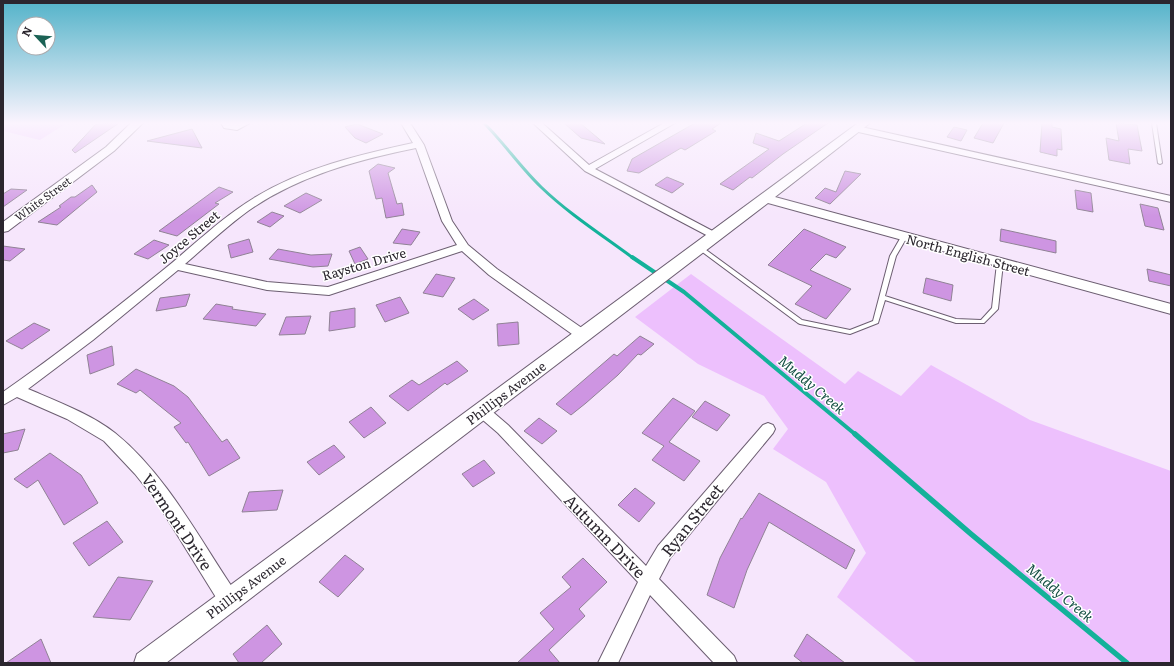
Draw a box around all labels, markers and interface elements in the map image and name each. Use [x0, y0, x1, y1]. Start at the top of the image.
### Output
north arrow [16, 16, 56, 56]
text: N [17, 24, 35, 39]
street label: White Street [11, 172, 74, 224]
street label: Joyce Street [154, 205, 224, 268]
street label: North English Street [904, 229, 1033, 280]
street label: Rayston Drive [320, 242, 408, 285]
water label: Muddy Creek [775, 350, 851, 419]
street label: Phillips Avenue [462, 356, 550, 429]
street label: Vermont Drive [136, 468, 219, 575]
street label: Ryan Street [654, 477, 728, 561]
street label: Autumn Drive [559, 488, 652, 583]
street label: Phillips Avenue [202, 550, 290, 623]
water label: Muddy Creek [1023, 558, 1099, 627]

